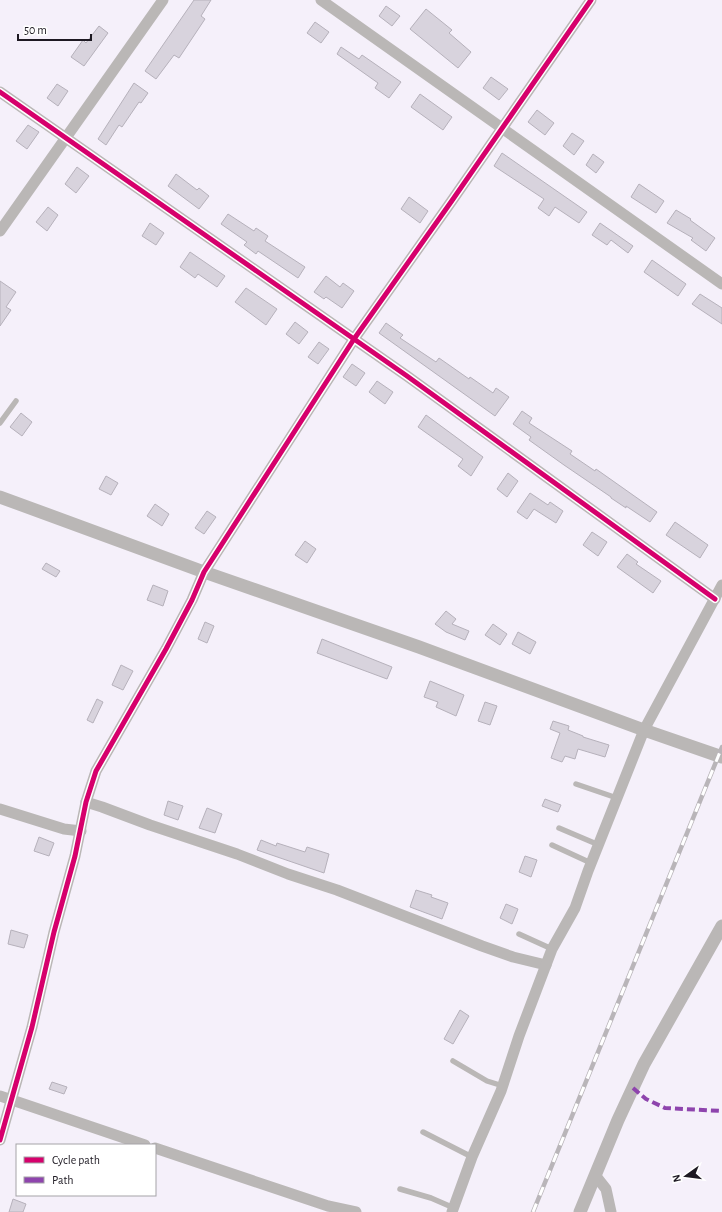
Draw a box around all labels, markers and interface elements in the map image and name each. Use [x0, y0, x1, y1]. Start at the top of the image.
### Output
scale bar [18, 16, 91, 42]
text: 50 m [24, 24, 47, 36]
legend [16, 1144, 156, 1196]
text: Cycle path [52, 1154, 100, 1167]
north arrow [666, 1156, 706, 1196]
text: N [671, 1173, 683, 1183]
text: Path [52, 1174, 74, 1186]

